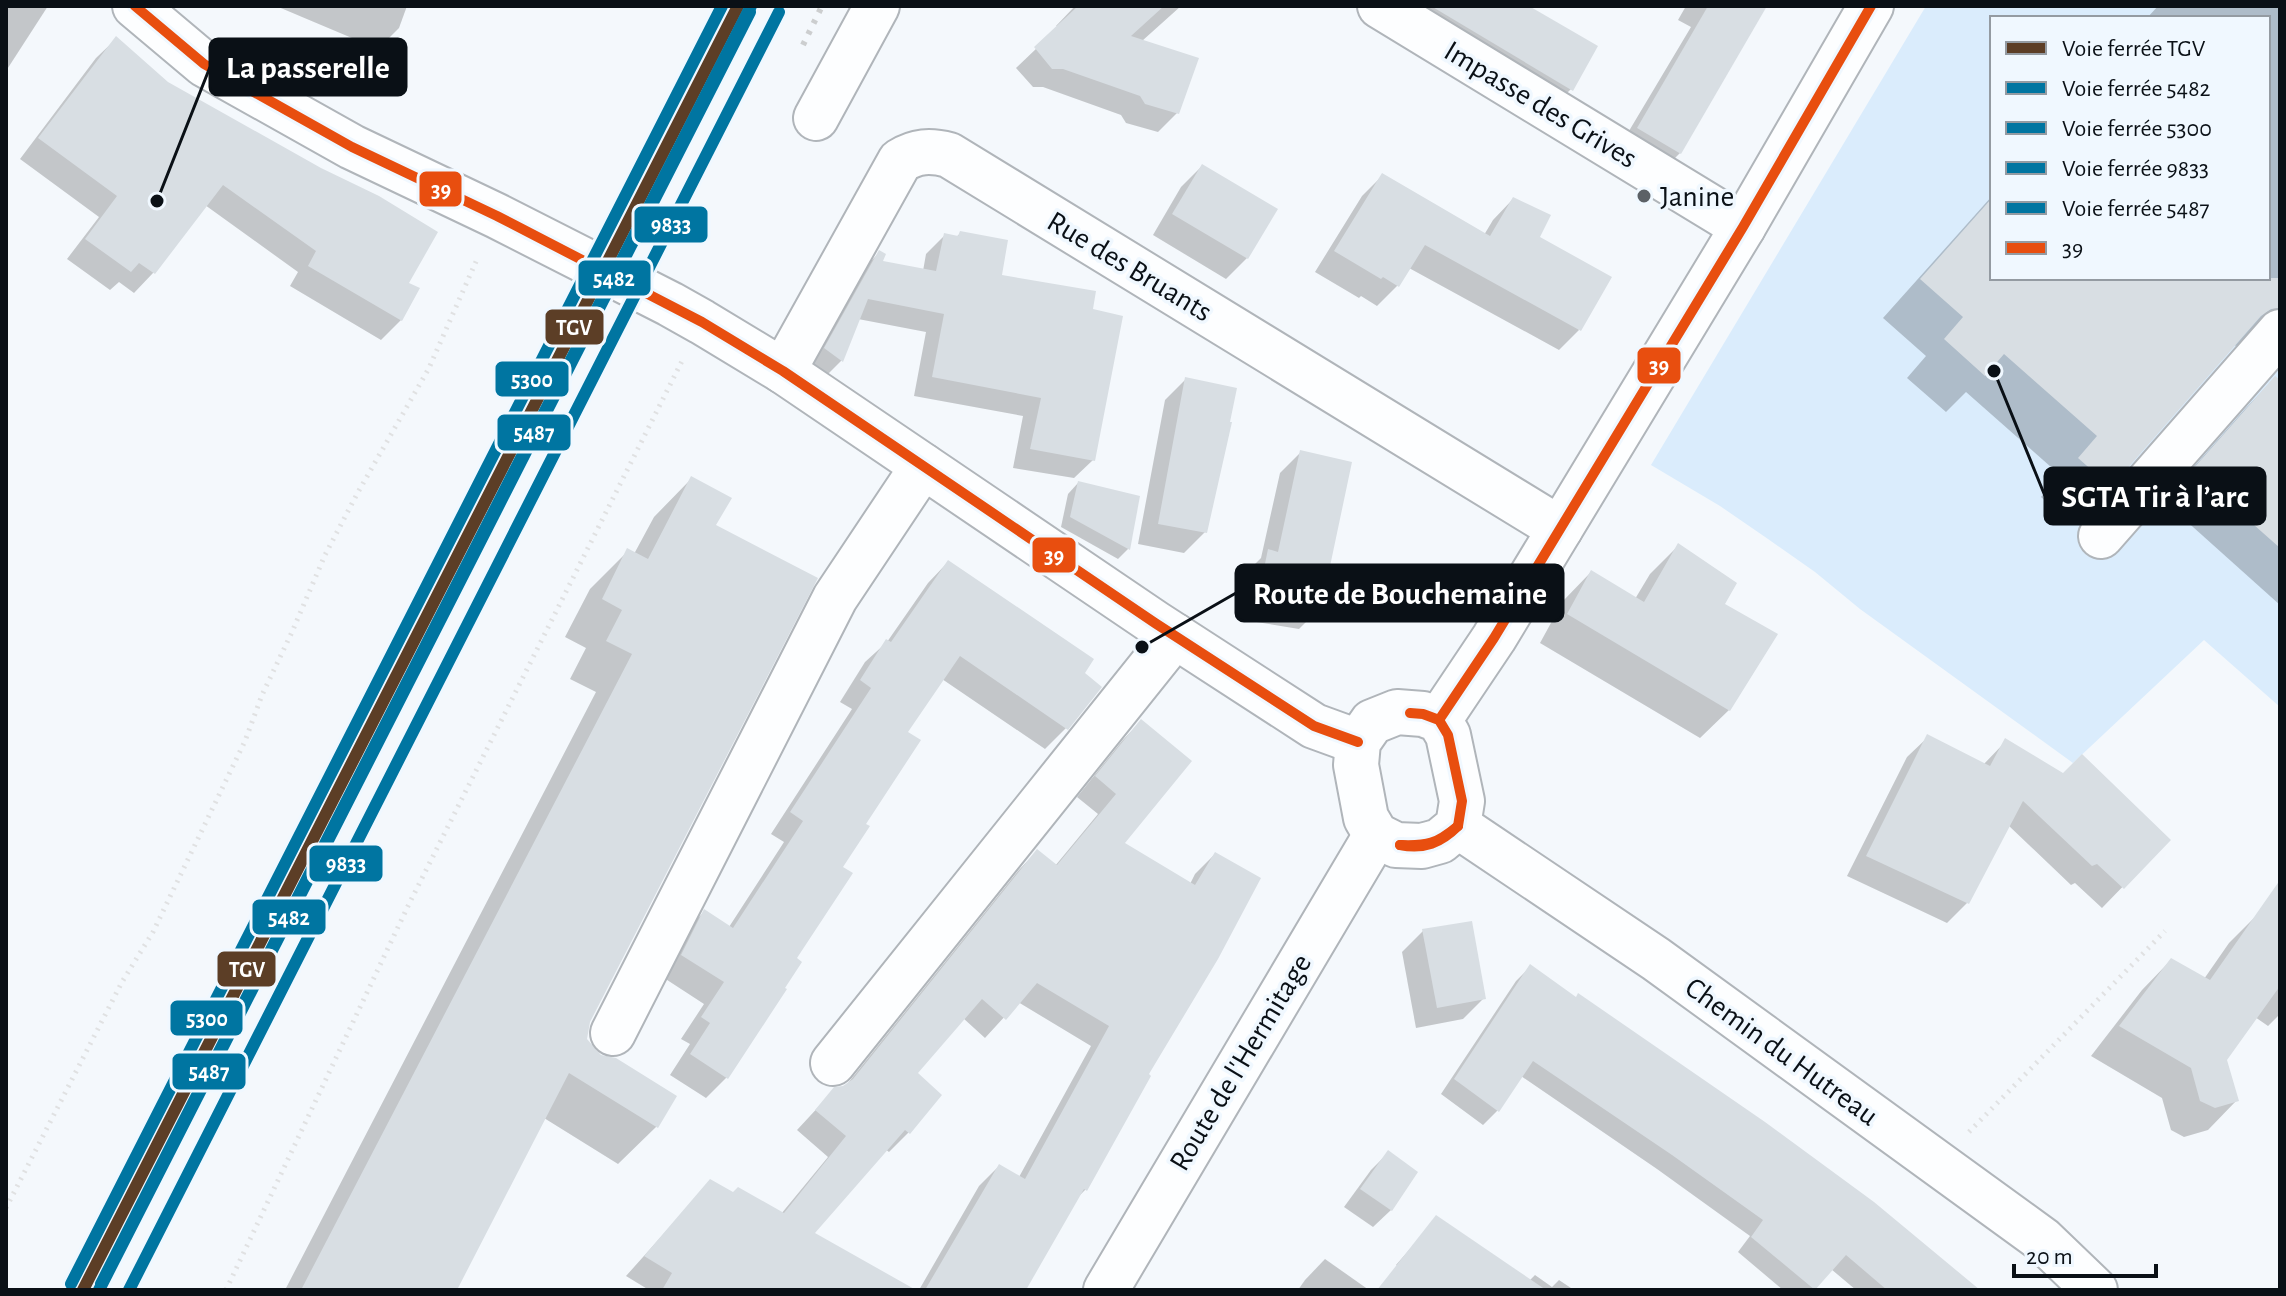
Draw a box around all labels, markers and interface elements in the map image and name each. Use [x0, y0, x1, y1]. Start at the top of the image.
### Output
legend [1990, 16, 2270, 280]
street label: Impasse des Grives [1439, 36, 1642, 174]
text: Voie ferrée TGV [2062, 37, 2206, 61]
callout: La passerelle [210, 39, 406, 95]
text: La passerelle [226, 52, 390, 84]
text: Voie ferrée 5482 [2062, 77, 2211, 101]
text: Voie ferrée 5300 [2062, 117, 2212, 141]
text: Voie ferrée 9833 [2062, 157, 2209, 181]
line badge: 39 [418, 170, 463, 208]
text: 39 [431, 179, 451, 201]
place label: Janine [1660, 182, 1734, 212]
marker: Janine [1635, 187, 1653, 205]
text: Voie ferrée 5487 [2062, 197, 2210, 221]
line badge: 9833 [633, 205, 709, 244]
street label: Rue des Bruants [1042, 206, 1217, 328]
text: 9833 [651, 214, 691, 236]
text: 39 [2062, 237, 2083, 261]
line badge: 5482 [577, 259, 652, 297]
text: 5482 [593, 268, 635, 290]
line badge: TGV [544, 308, 605, 346]
text: TGV [556, 317, 592, 339]
line badge: 39 [1636, 346, 1682, 385]
text: 39 [1649, 355, 1669, 377]
line badge: 5300 [494, 360, 570, 398]
text: 5300 [511, 369, 553, 391]
line badge: 5487 [496, 413, 572, 452]
text: 5487 [514, 422, 554, 444]
callout: SGTA Tir à l’arc [2045, 468, 2265, 524]
text: SGTA Tir à l’arc [2061, 481, 2249, 513]
line badge: 39 [1031, 536, 1077, 574]
text: 39 [1044, 545, 1064, 567]
callout: Route de Bouchemaine [1236, 565, 1563, 621]
text: Route de Bouchemaine [1253, 578, 1547, 610]
line badge: 9833 [308, 844, 384, 883]
text: 9833 [326, 853, 366, 875]
line badge: 5482 [251, 898, 327, 936]
text: 5482 [268, 907, 310, 929]
street label: Route de l'Hermitage [1164, 949, 1317, 1176]
line badge: TGV [216, 950, 277, 988]
text: TGV [229, 959, 265, 981]
street label: Chemin du Hutreau [1679, 972, 1883, 1132]
line badge: 5300 [169, 999, 244, 1037]
text: 5300 [186, 1008, 228, 1030]
line badge: 5487 [171, 1052, 247, 1091]
text: 5487 [189, 1061, 229, 1083]
scale bar [2014, 1228, 2156, 1278]
text: 20 m [2026, 1245, 2073, 1269]

